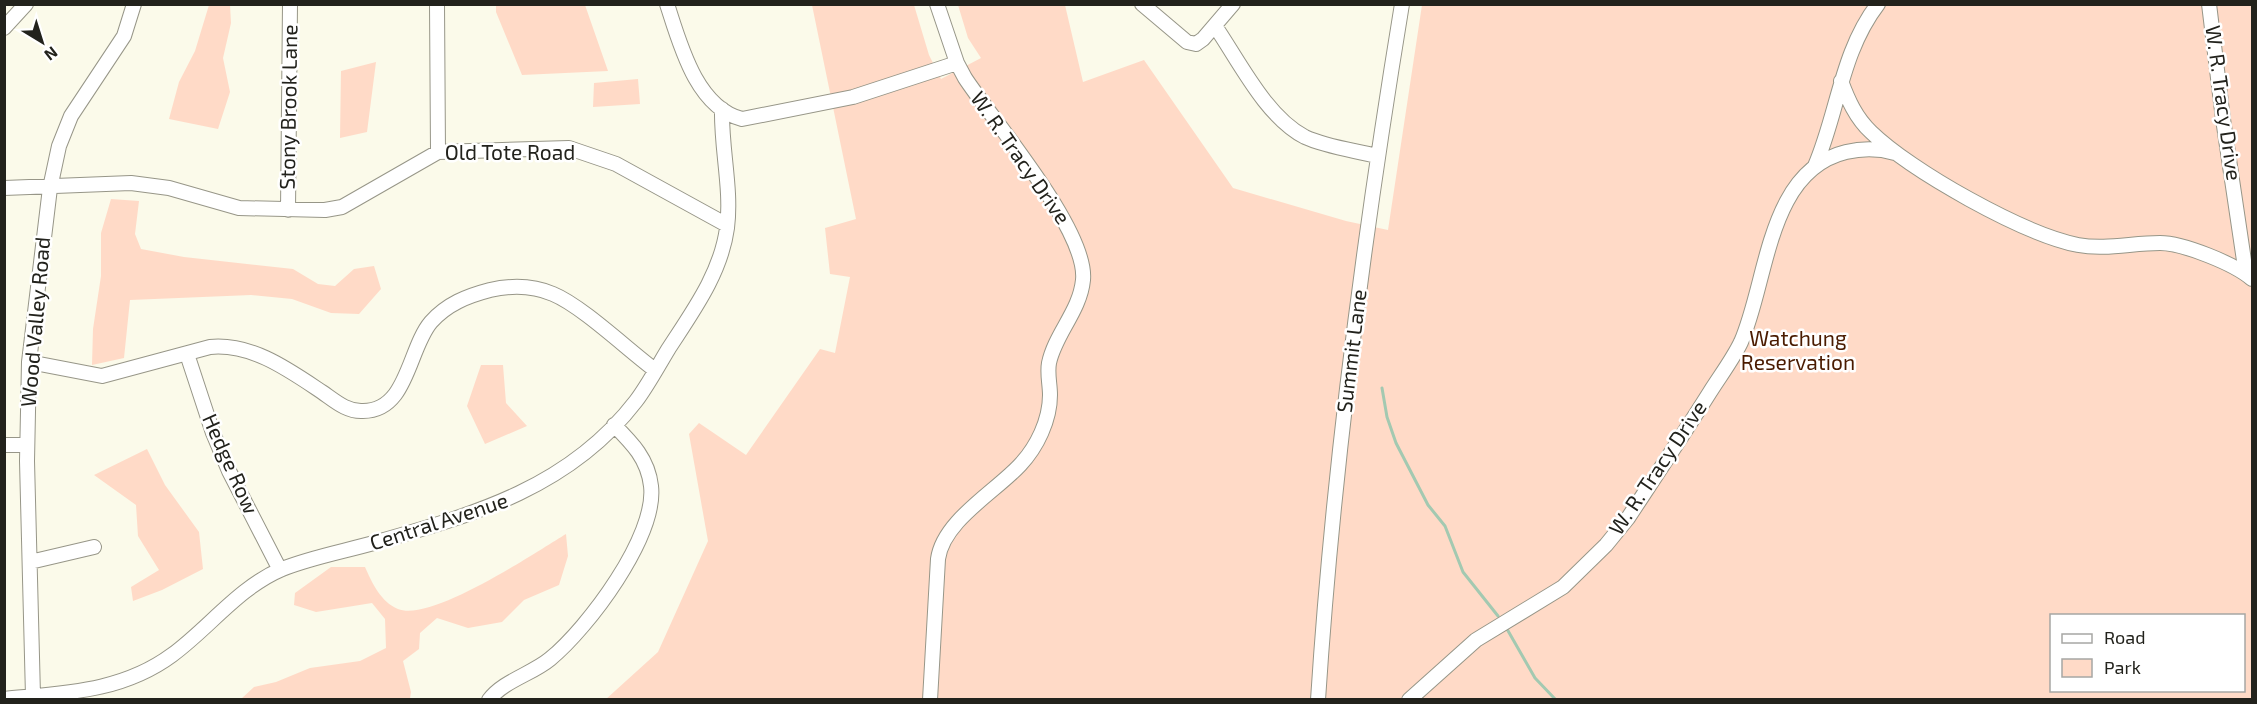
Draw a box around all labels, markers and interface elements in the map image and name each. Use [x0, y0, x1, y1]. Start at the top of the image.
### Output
north arrow [12, 12, 72, 72]
street label: Stony Brook Lane [274, 24, 301, 190]
street label: W. R. Tracy Drive [2201, 24, 2248, 182]
text: N [41, 43, 62, 65]
street label: W. R. Tracy Drive [966, 86, 1076, 228]
street label: Old Tote Road [445, 139, 575, 164]
street label: Wood Valley Road [15, 236, 54, 408]
street label: Summit Lane [1331, 288, 1370, 414]
park label: Watchung Reservation [1741, 325, 1855, 374]
street label: W. R. Tracy Drive [1603, 395, 1711, 539]
street label: Hedge Row [198, 409, 265, 517]
street label: Central Avenue [366, 486, 511, 555]
legend [2050, 614, 2245, 692]
text: Road [2104, 626, 2145, 648]
text: Park [2104, 656, 2141, 678]

